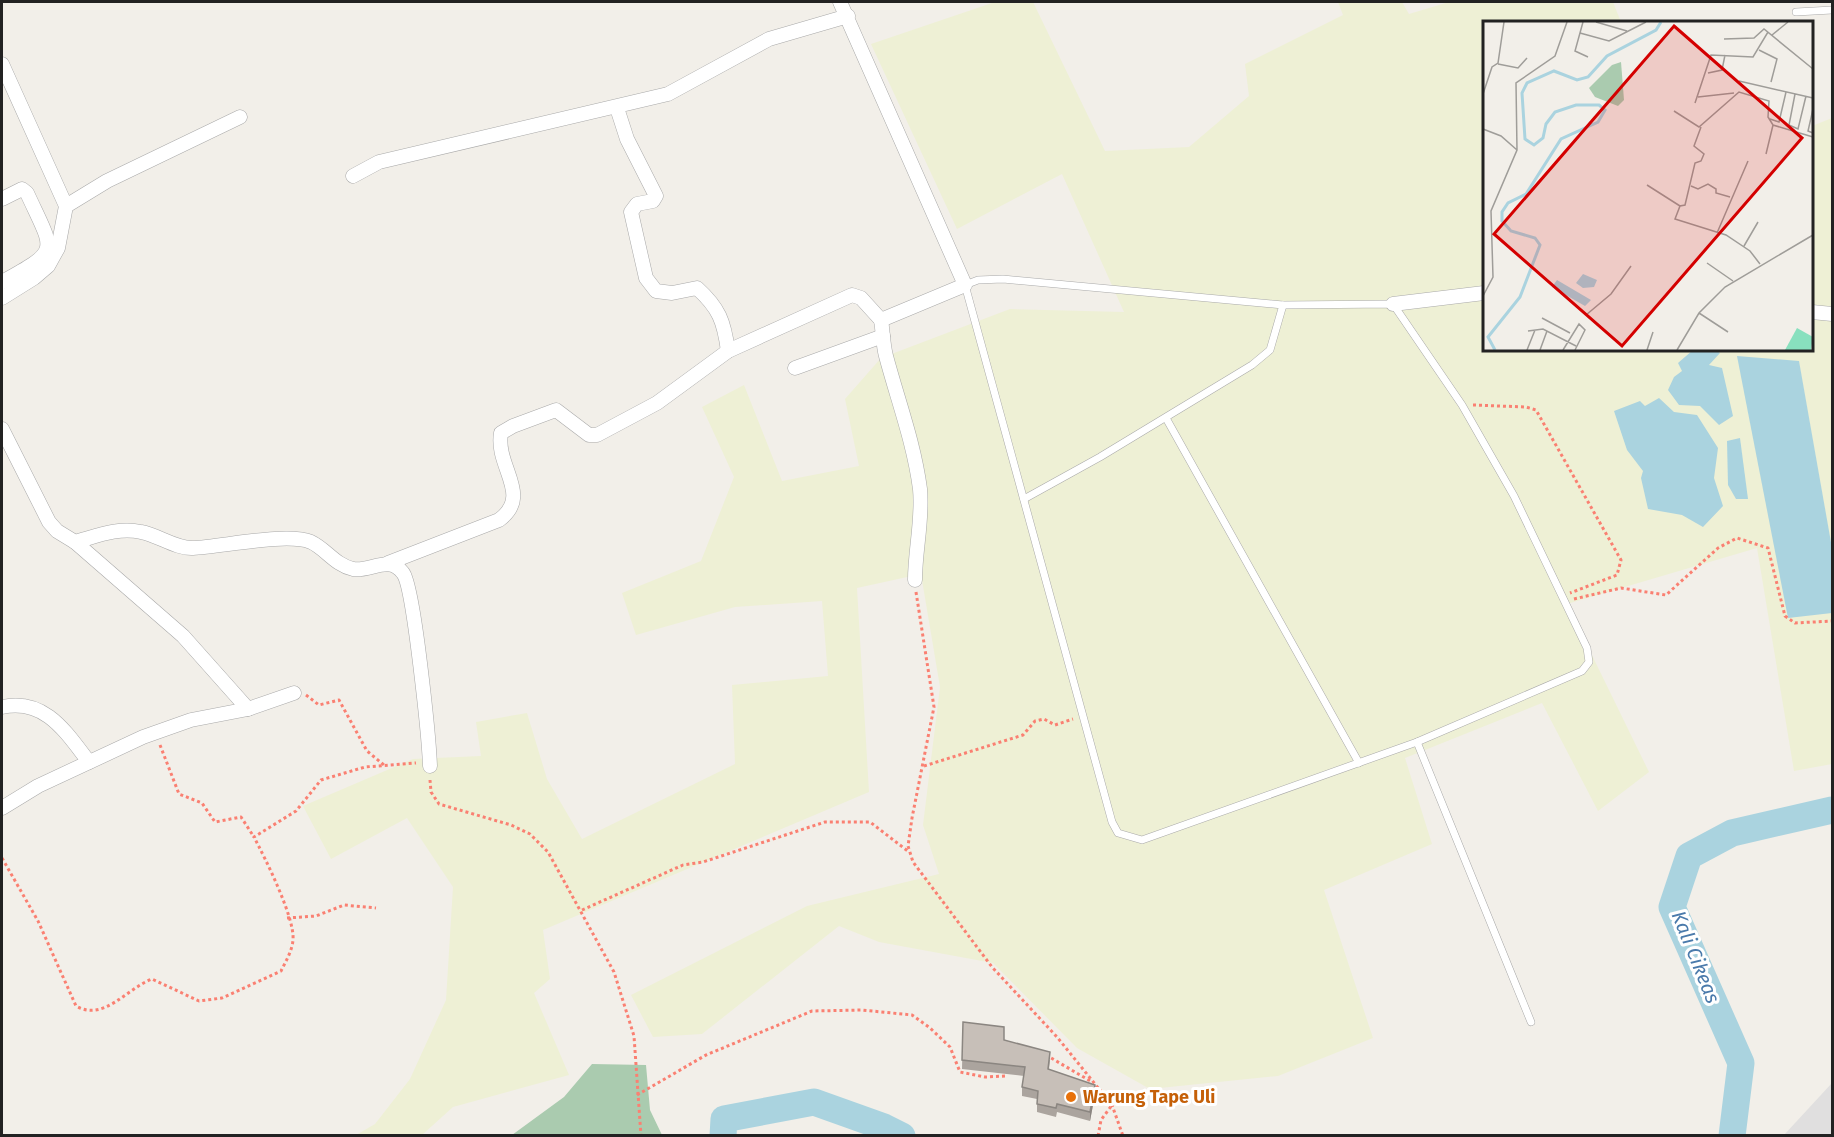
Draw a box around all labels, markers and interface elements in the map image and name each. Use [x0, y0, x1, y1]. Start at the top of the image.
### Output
inset map [1483, 21, 1813, 351]
water label: Kali Cikeas [1667, 907, 1725, 1007]
place label: Warung Tape Uli [1083, 1086, 1215, 1108]
marker: Warung Tape Uli [1064, 1090, 1078, 1104]

